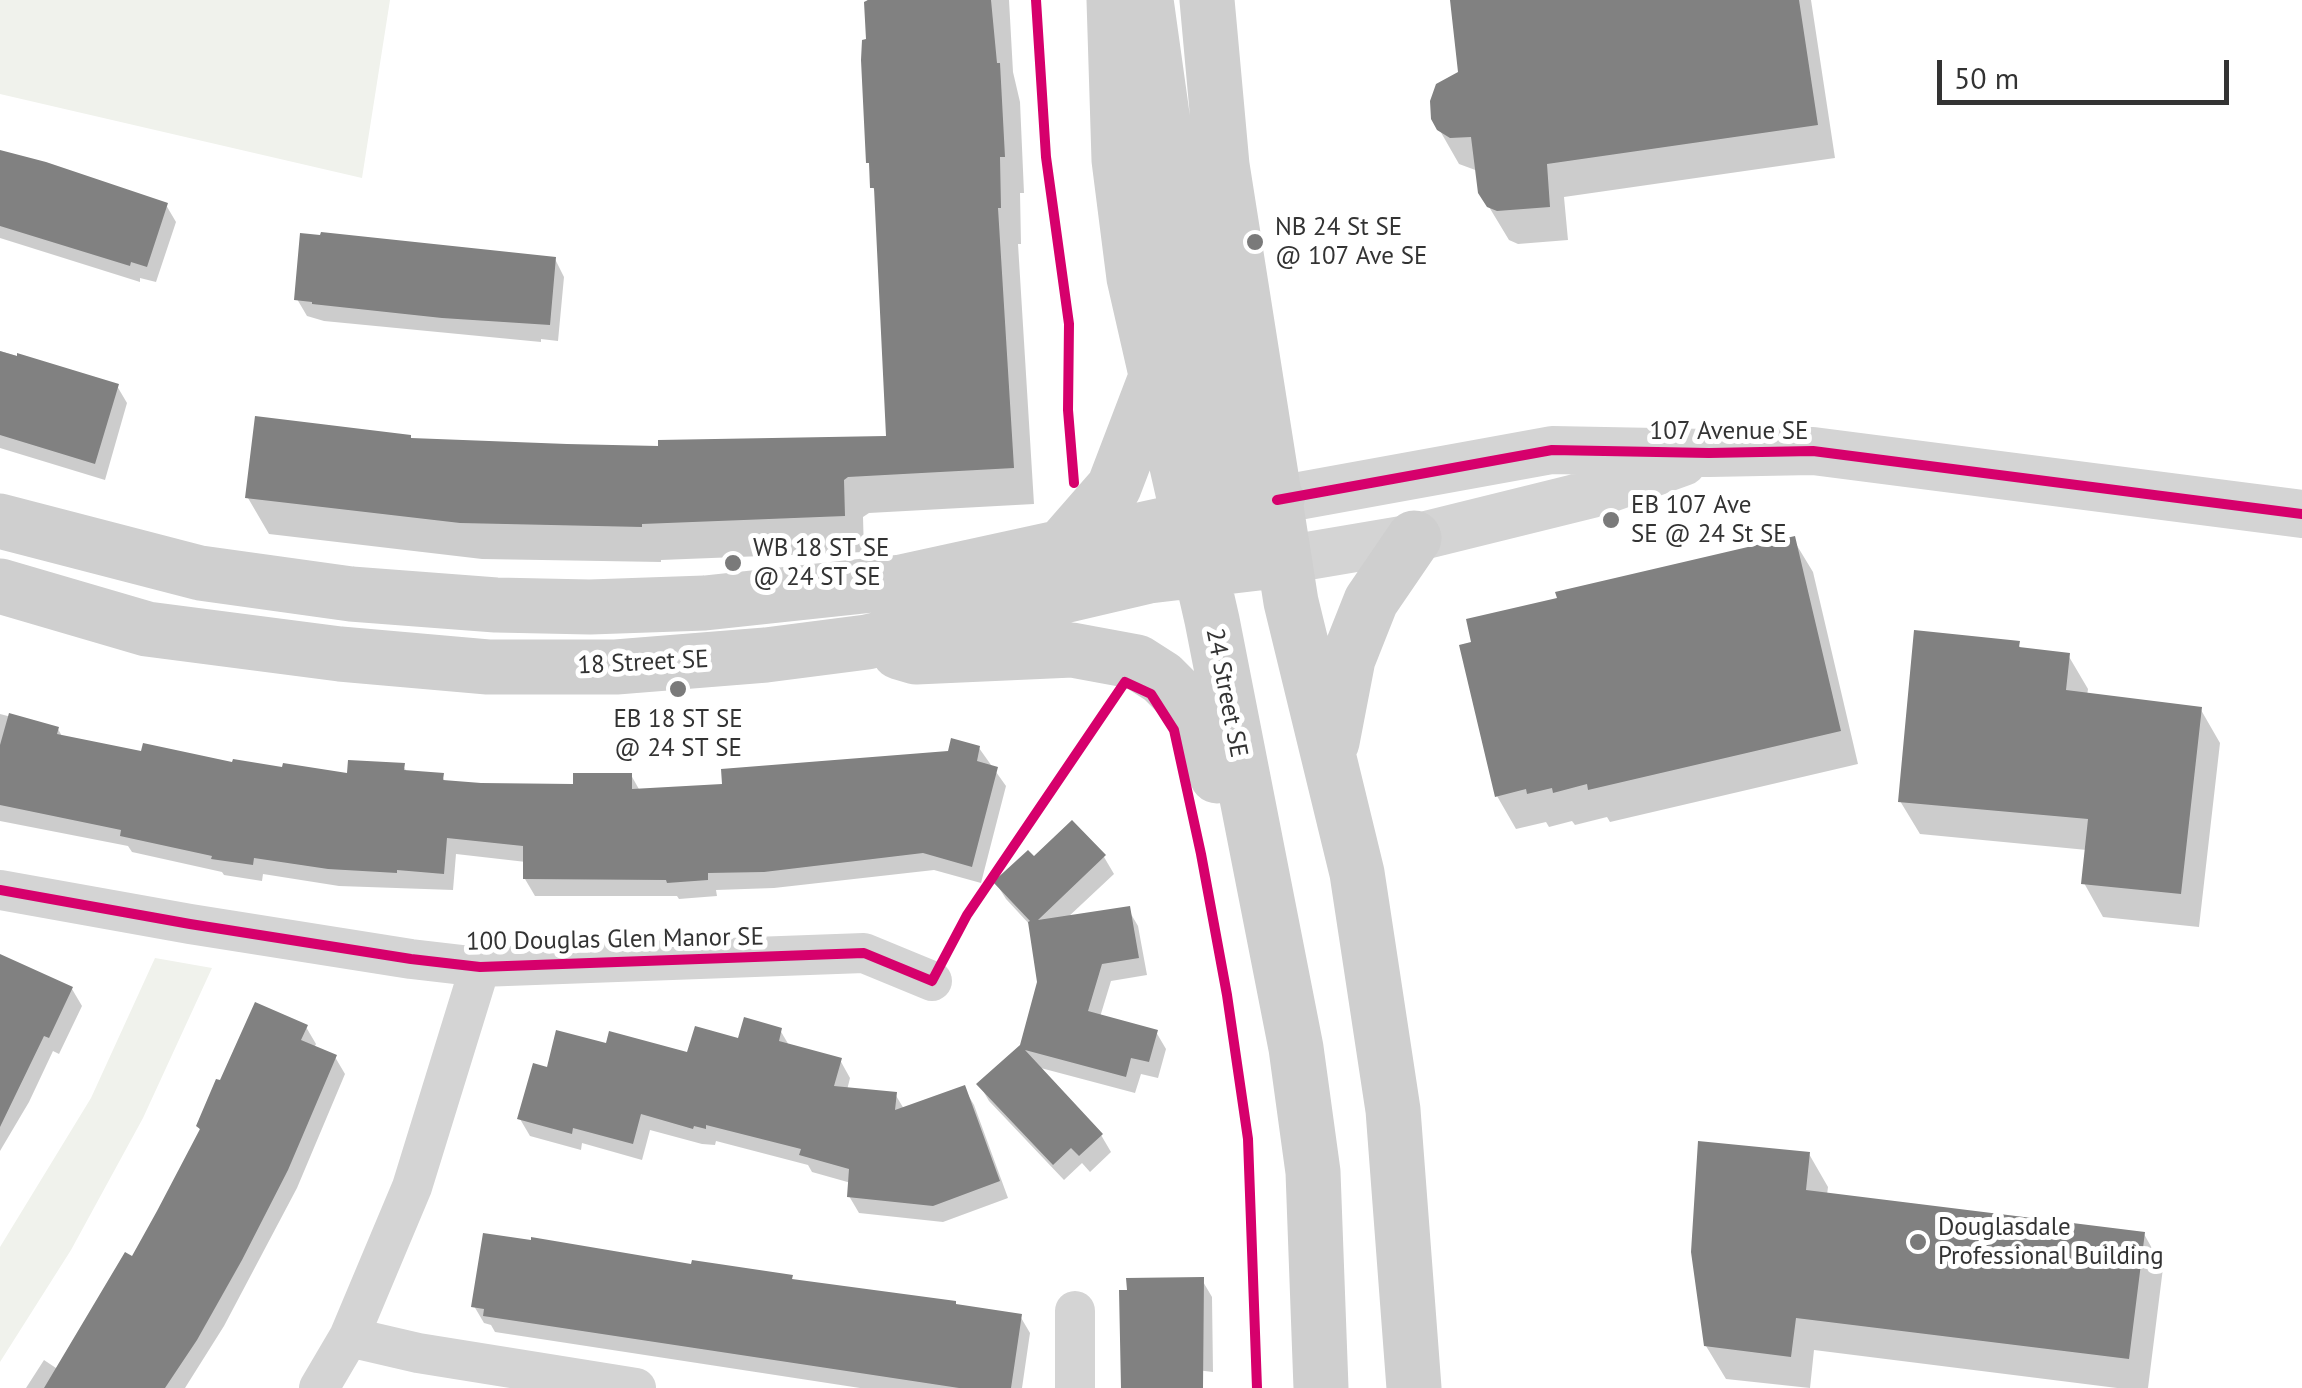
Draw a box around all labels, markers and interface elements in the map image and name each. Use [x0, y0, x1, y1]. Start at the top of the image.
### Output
scale bar [1942, 40, 2234, 102]
text: 50 m [1954, 58, 2019, 97]
place label: NB 24 St SE @ 107 Ave SE [1275, 213, 1427, 272]
marker: NB 24 St SE @ 107 Ave SE [1244, 231, 1266, 253]
street label: 107 Avenue SE [1650, 417, 1808, 447]
place label: EB 107 Ave SE @ 24 St SE [1631, 491, 1787, 550]
marker: EB 107 Ave SE @ 24 St SE [1600, 509, 1622, 531]
place label: WB 18 ST SE @ 24 ST SE [753, 534, 889, 593]
marker: WB 18 ST SE @ 24 ST SE [722, 552, 744, 574]
street label: 24 Street SE [1199, 626, 1253, 760]
street label: 18 Street SE [577, 645, 709, 681]
marker: EB 18 ST SE @ 24 ST SE [667, 678, 689, 700]
place label: EB 18 ST SE @ 24 ST SE [613, 705, 743, 764]
street label: 100 Douglas Glen Manor SE [466, 922, 764, 958]
place label: Douglasdale Professional Building [1938, 1213, 2164, 1272]
marker: Douglasdale Professional Building [1907, 1231, 1929, 1253]

